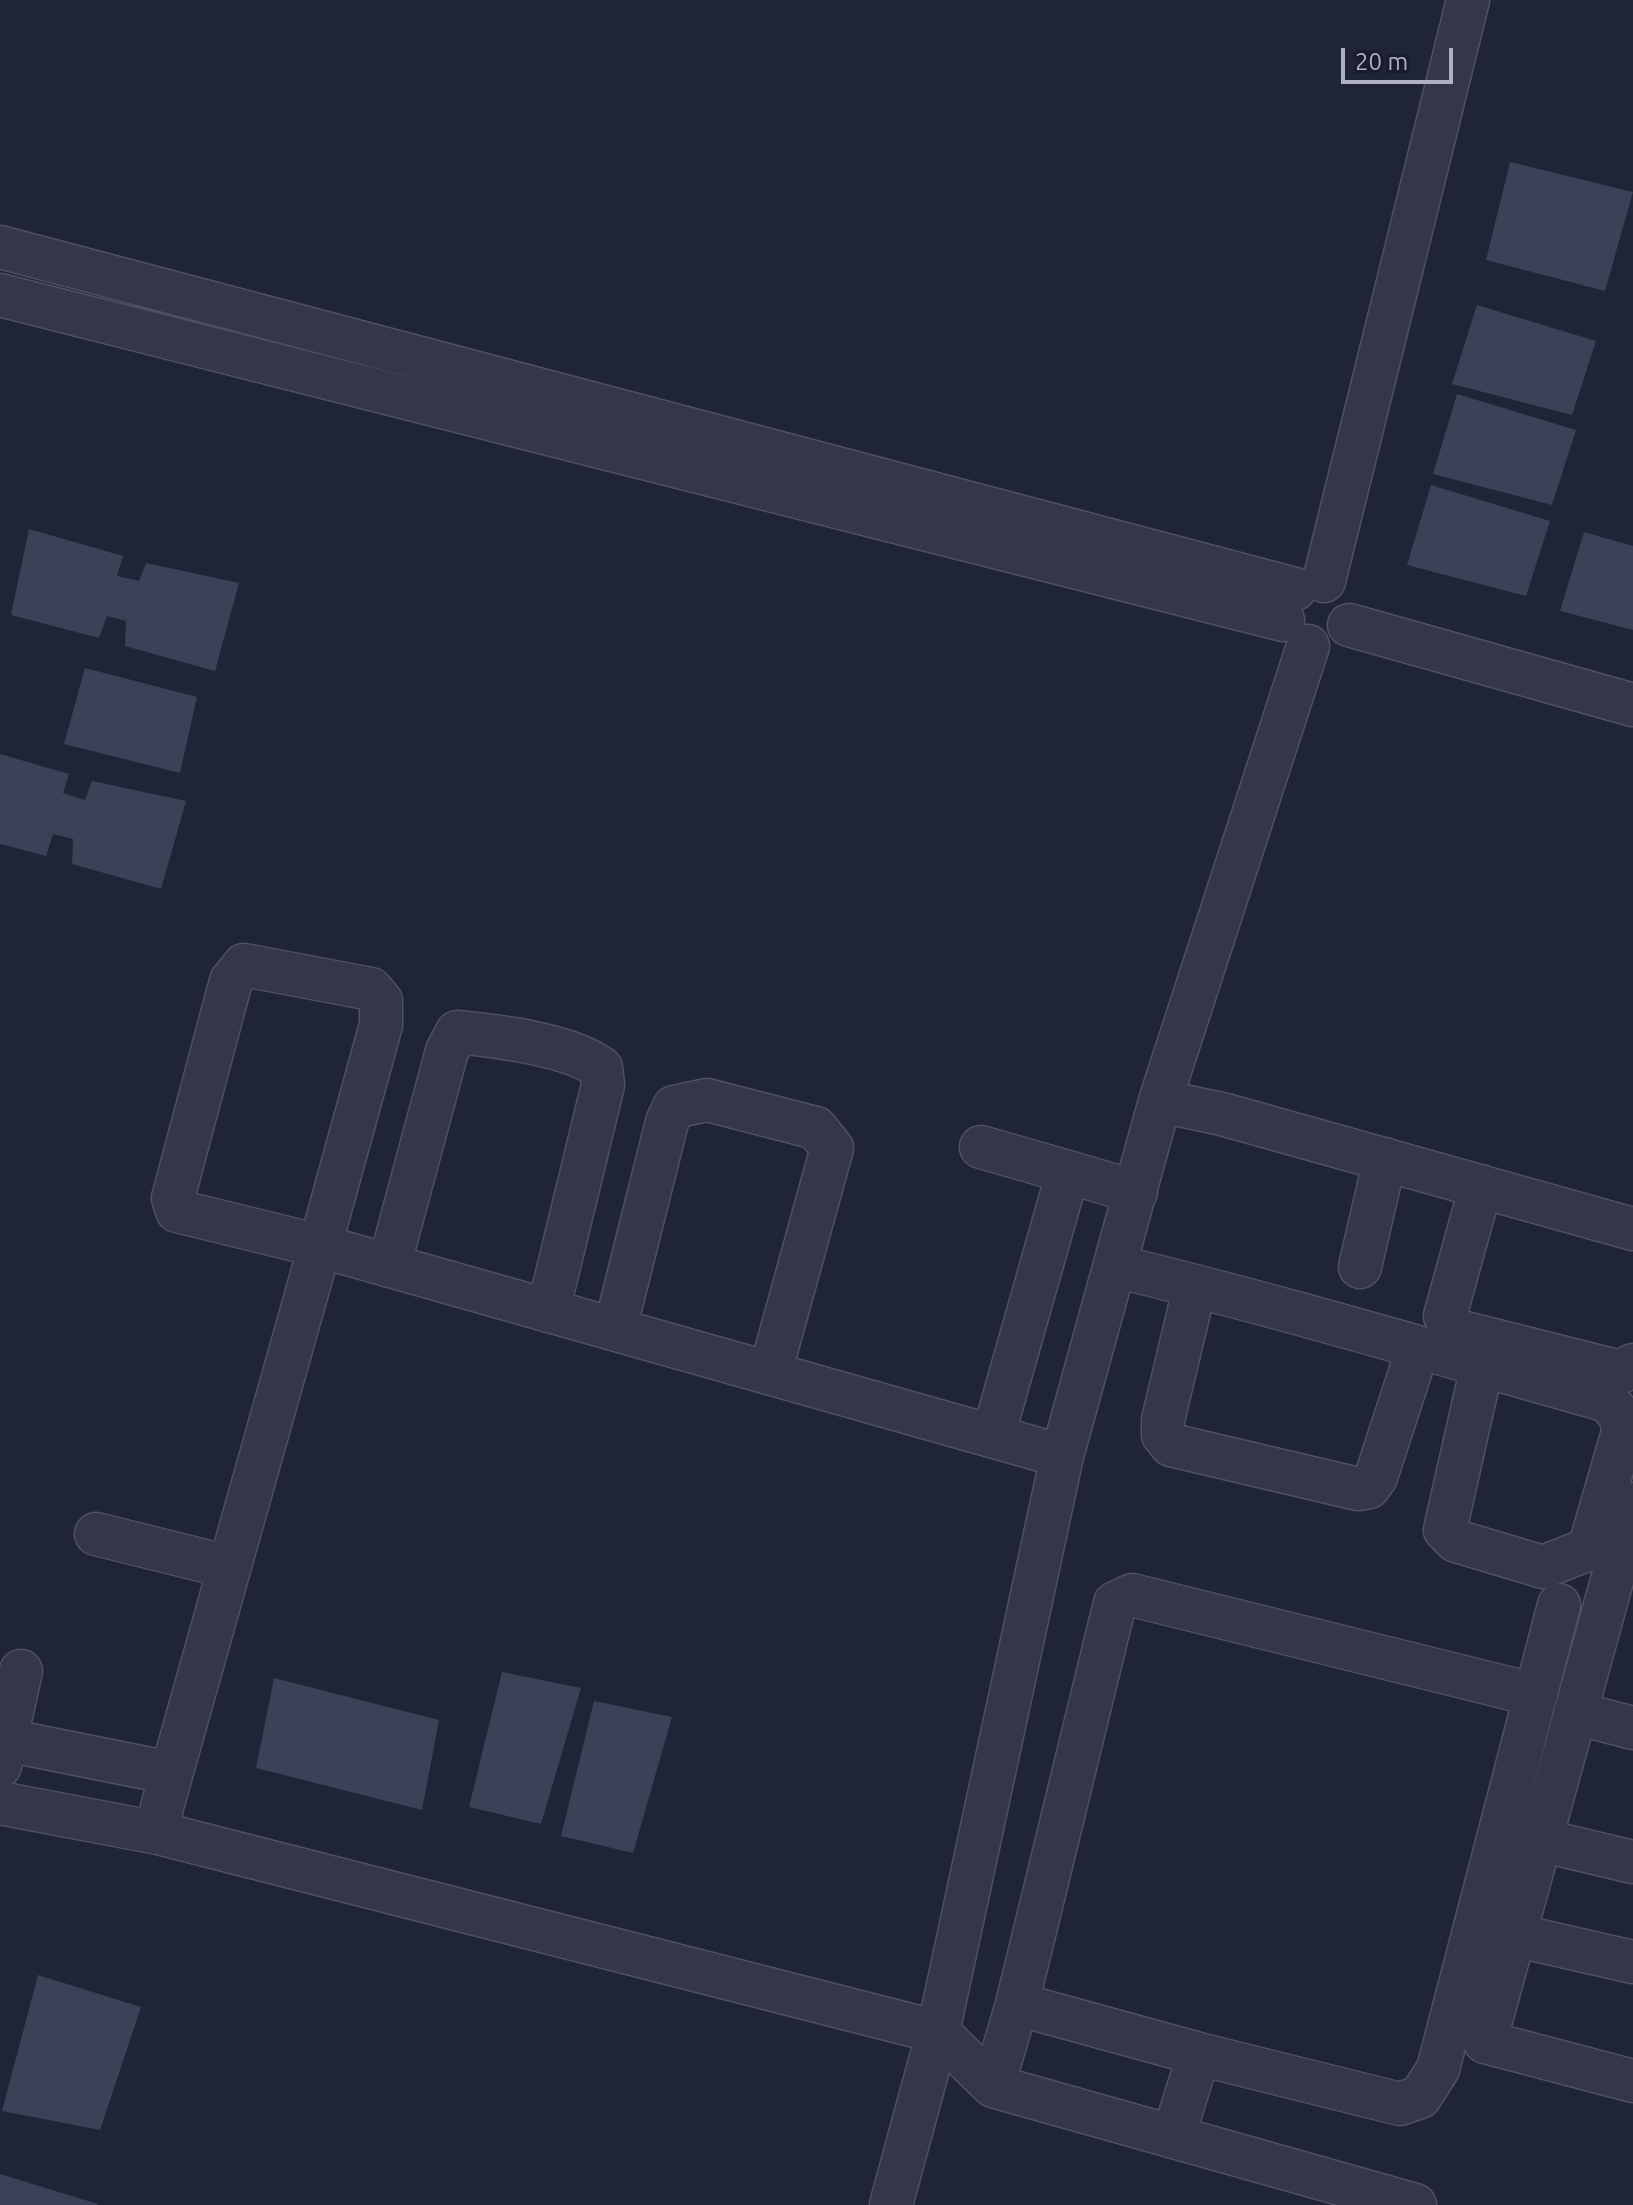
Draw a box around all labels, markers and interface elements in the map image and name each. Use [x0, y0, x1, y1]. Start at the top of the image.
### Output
scale bar [1345, 32, 1457, 82]
text: 20 m [1355, 48, 1408, 75]

